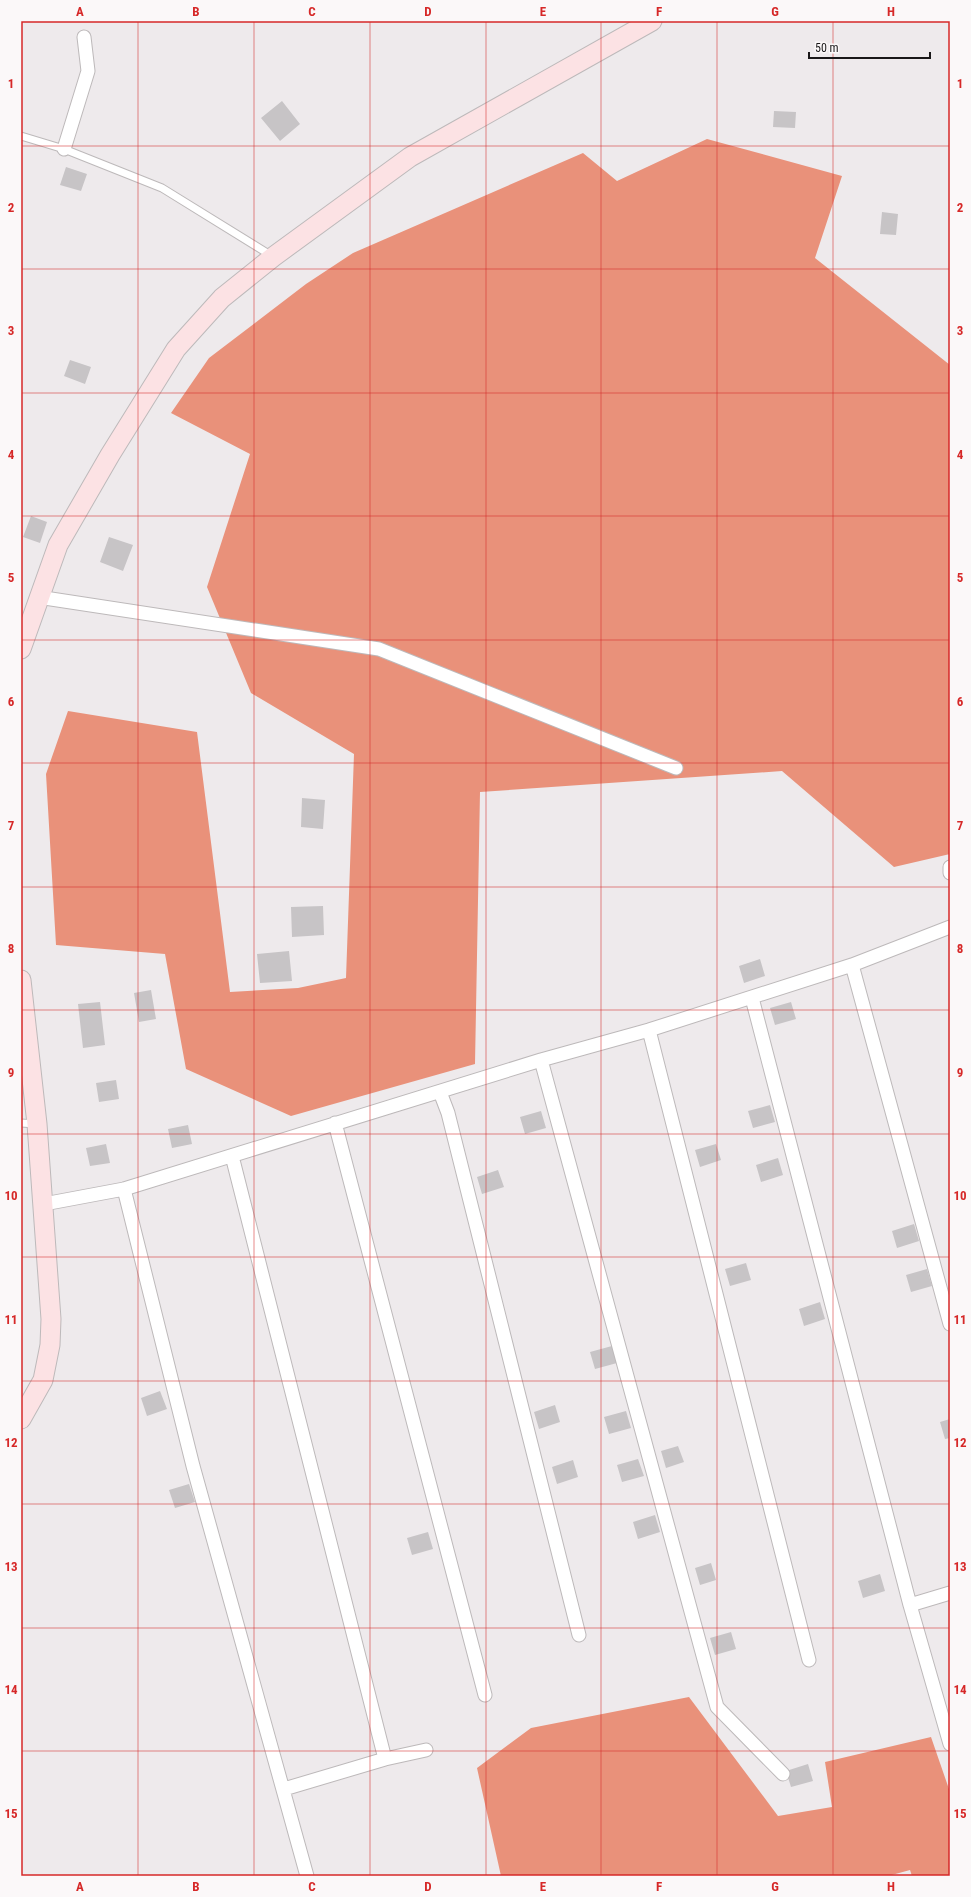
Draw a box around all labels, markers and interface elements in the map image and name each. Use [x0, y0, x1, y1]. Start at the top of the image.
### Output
text: A [76, 4, 84, 19]
text: B [192, 4, 200, 19]
text: C [308, 4, 316, 19]
text: D [424, 4, 432, 19]
text: E [540, 4, 547, 19]
text: F [656, 4, 662, 19]
text: G [771, 4, 779, 19]
text: H [887, 4, 895, 19]
scale bar [809, 34, 930, 60]
text: 50 m [815, 41, 839, 55]
text: 1 [8, 76, 14, 91]
text: 1 [957, 76, 963, 91]
text: 2 [8, 200, 15, 215]
text: 2 [957, 200, 964, 215]
text: 3 [8, 323, 14, 338]
text: 3 [957, 323, 963, 338]
text: 4 [8, 447, 15, 462]
text: 4 [957, 447, 964, 462]
text: 5 [8, 570, 15, 585]
text: 5 [957, 570, 964, 585]
text: 6 [8, 694, 15, 709]
text: 6 [957, 694, 964, 709]
text: 7 [8, 818, 15, 833]
text: 7 [957, 818, 964, 833]
text: 8 [8, 941, 14, 956]
text: 8 [957, 941, 963, 956]
text: 9 [8, 1065, 14, 1080]
text: 9 [957, 1065, 963, 1080]
text: 10 [4, 1188, 18, 1203]
text: 10 [953, 1188, 967, 1203]
text: 11 [4, 1312, 18, 1327]
text: 11 [953, 1312, 967, 1327]
text: 12 [4, 1435, 18, 1450]
text: 12 [953, 1435, 967, 1450]
text: 13 [4, 1559, 18, 1574]
text: 13 [953, 1559, 967, 1574]
text: 14 [4, 1682, 18, 1697]
text: 14 [953, 1682, 967, 1697]
text: 15 [4, 1806, 18, 1821]
text: 15 [953, 1806, 967, 1821]
text: A [76, 1879, 84, 1894]
text: B [192, 1879, 200, 1894]
text: C [308, 1879, 316, 1894]
text: D [424, 1879, 432, 1894]
text: E [540, 1879, 547, 1894]
text: F [656, 1879, 662, 1894]
text: G [771, 1879, 779, 1894]
text: H [887, 1879, 895, 1894]

